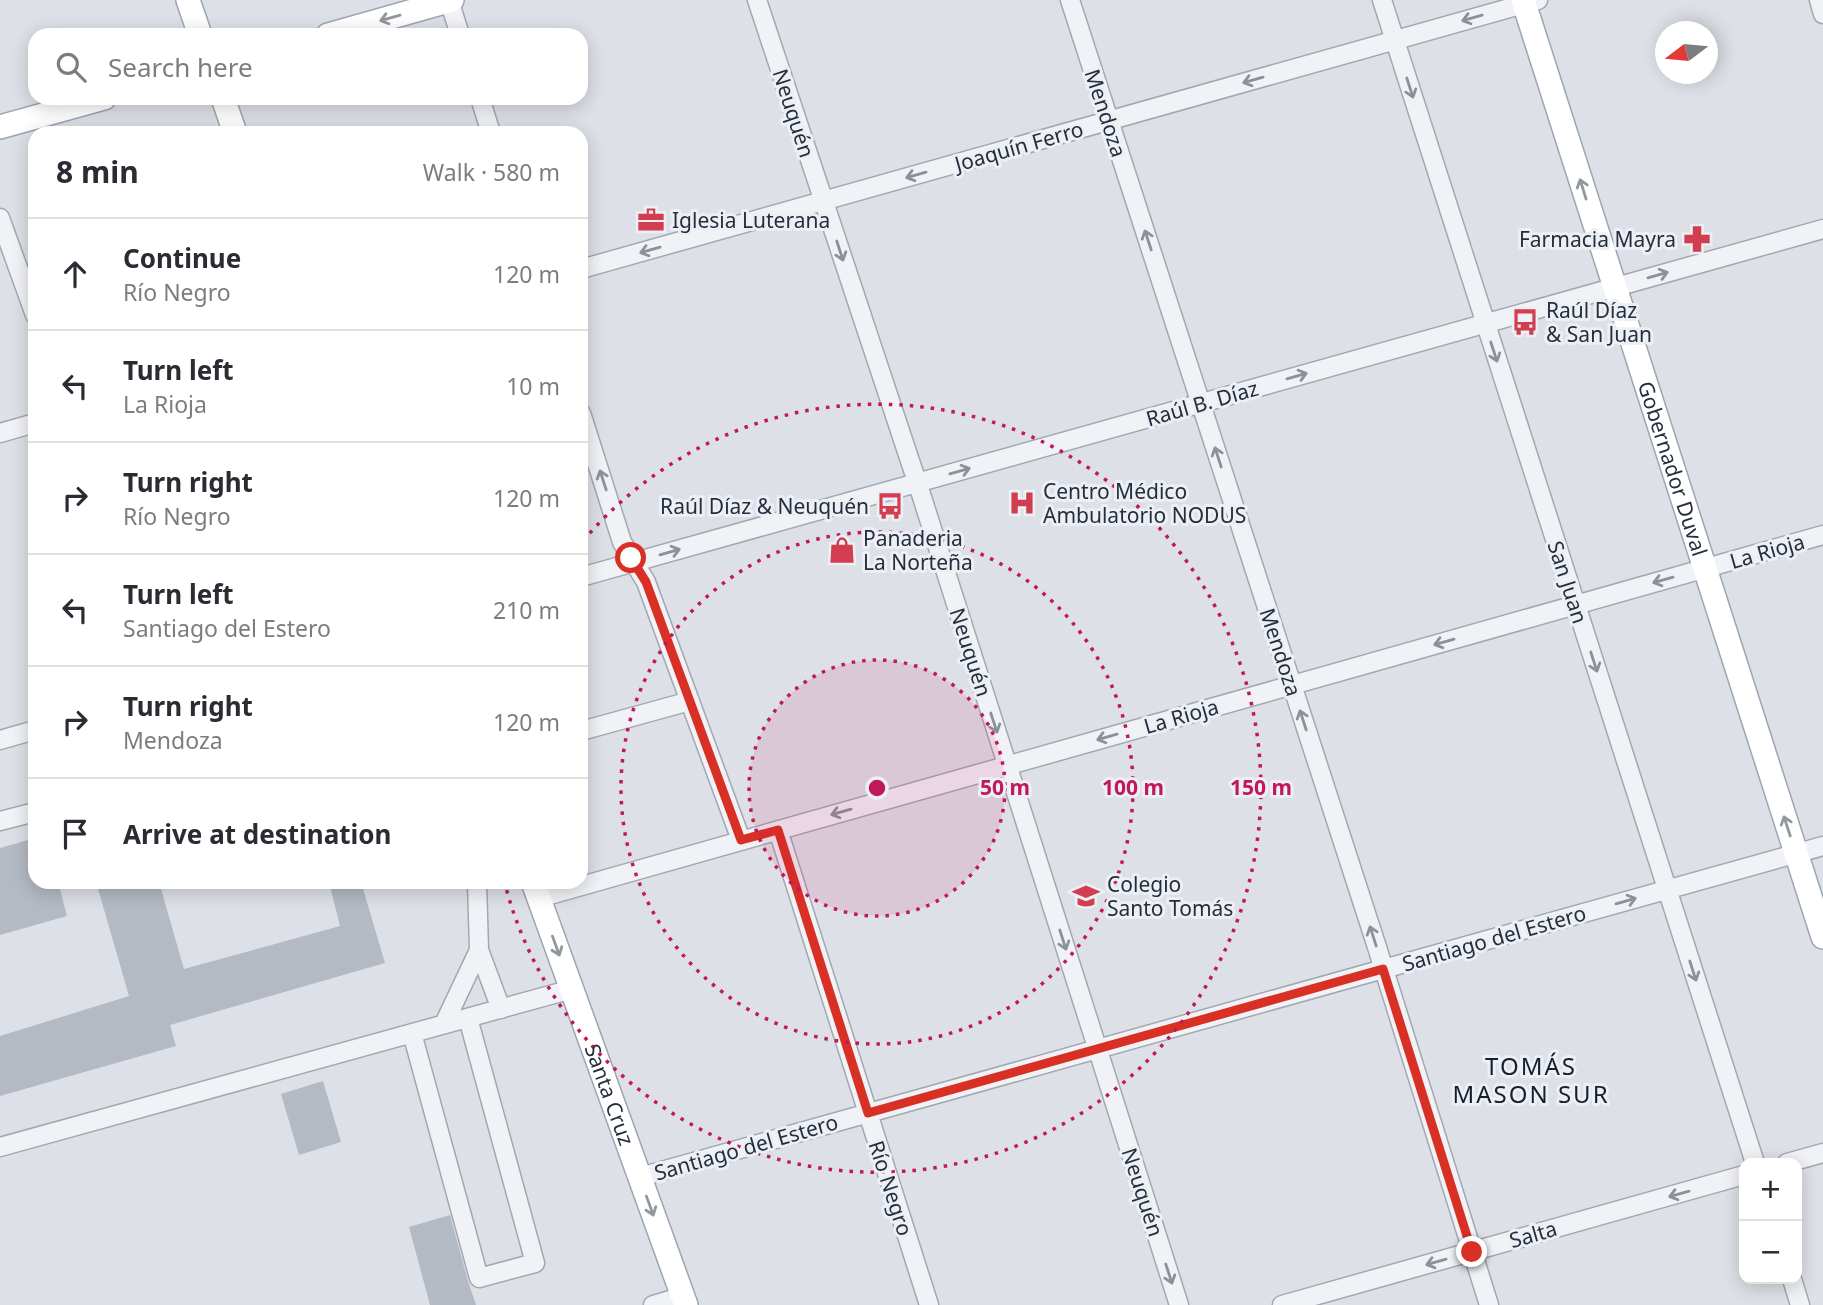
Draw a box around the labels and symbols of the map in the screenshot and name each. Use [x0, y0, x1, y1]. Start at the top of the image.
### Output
one-way arrow [379, 12, 401, 25]
one-way arrow [1462, 13, 1484, 26]
north arrow [1655, 21, 1718, 84]
street label: Neuquén [767, 65, 821, 161]
street label: Mendoza [1079, 65, 1133, 161]
one-way arrow [1243, 74, 1265, 87]
one-way arrow [1405, 77, 1417, 99]
street label: Joaquín Ferro [950, 114, 1086, 178]
one-way arrow [906, 169, 928, 182]
one-way arrow [1576, 178, 1589, 200]
office icon: Iglesia Luterana [636, 205, 666, 235]
place label: Iglesia Luterana [672, 206, 830, 234]
pharmacy icon: Farmacia Mayra [1682, 224, 1712, 254]
place label: Farmacia Mayra [1519, 225, 1676, 253]
one-way arrow [1140, 229, 1153, 251]
one-way arrow [835, 239, 847, 261]
one-way arrow [639, 244, 661, 257]
one-way arrow [1646, 268, 1669, 281]
place label: Raúl Díaz & San Juan [1546, 296, 1652, 348]
bus stop icon: Raúl Díaz & San Juan [1510, 307, 1540, 337]
one-way arrow [1489, 340, 1502, 362]
one-way arrow [1285, 369, 1308, 382]
street label: Raúl B. Díaz [1143, 374, 1262, 432]
street label: Gobernador Duval [1632, 378, 1714, 560]
one-way arrow [1210, 446, 1223, 468]
one-way arrow [949, 463, 971, 476]
one-way arrow [595, 470, 608, 492]
place label: Centro Médico Ambulatorio NODUS [1043, 477, 1246, 529]
hospital icon: Centro Médico Ambulatorio NODUS [1007, 488, 1037, 518]
bus stop icon: Raúl Díaz & Neuquén [875, 491, 905, 521]
place label: Raúl Díaz & Neuquén [660, 492, 869, 520]
place label: Panaderia La Norteña [863, 524, 973, 576]
street label: La Rioja [1726, 527, 1808, 575]
shop icon: Panaderia La Norteña [827, 535, 857, 565]
street label: San Juan [1542, 537, 1594, 627]
route start [615, 542, 646, 573]
one-way arrow [659, 545, 681, 558]
one-way arrow [1652, 574, 1675, 587]
street label: Neuquén [944, 604, 998, 700]
street label: Mendoza [1254, 604, 1308, 700]
one-way arrow [1433, 636, 1456, 649]
one-way arrow [1589, 650, 1601, 672]
street label: La Rioja [1140, 692, 1222, 740]
one-way arrow [1296, 709, 1308, 731]
one-way arrow [988, 712, 1001, 734]
one-way arrow [1096, 731, 1119, 744]
text: 50 m [980, 773, 1030, 801]
text: 100 m [1102, 773, 1164, 801]
text: 150 m [1230, 773, 1292, 801]
centre of rings [865, 776, 889, 800]
one-way arrow [830, 806, 853, 819]
one-way arrow [1780, 815, 1792, 837]
place label: Colegio Santo Tomás [1107, 870, 1233, 922]
school or university icon: Colegio Santo Tomás [1071, 881, 1101, 911]
one-way arrow [1614, 894, 1636, 907]
street label: Santiago del Estero [1399, 898, 1589, 978]
one-way arrow [1366, 925, 1379, 947]
one-way arrow [1057, 929, 1070, 951]
one-way arrow [551, 935, 564, 957]
one-way arrow [1688, 960, 1700, 982]
street label: Santa Cruz [579, 1040, 641, 1149]
district label: TOMÁS MASON SUR [1452, 1049, 1610, 1110]
street label: Santiago del Estero [651, 1107, 841, 1187]
street label: Río Negro [862, 1137, 920, 1239]
street label: Neuquén [1116, 1144, 1170, 1240]
one-way arrow [1668, 1188, 1690, 1201]
one-way arrow [645, 1195, 657, 1217]
street label: Salta [1506, 1214, 1560, 1254]
route end [1456, 1236, 1487, 1267]
one-way arrow [1425, 1256, 1448, 1269]
one-way arrow [1164, 1262, 1177, 1284]

